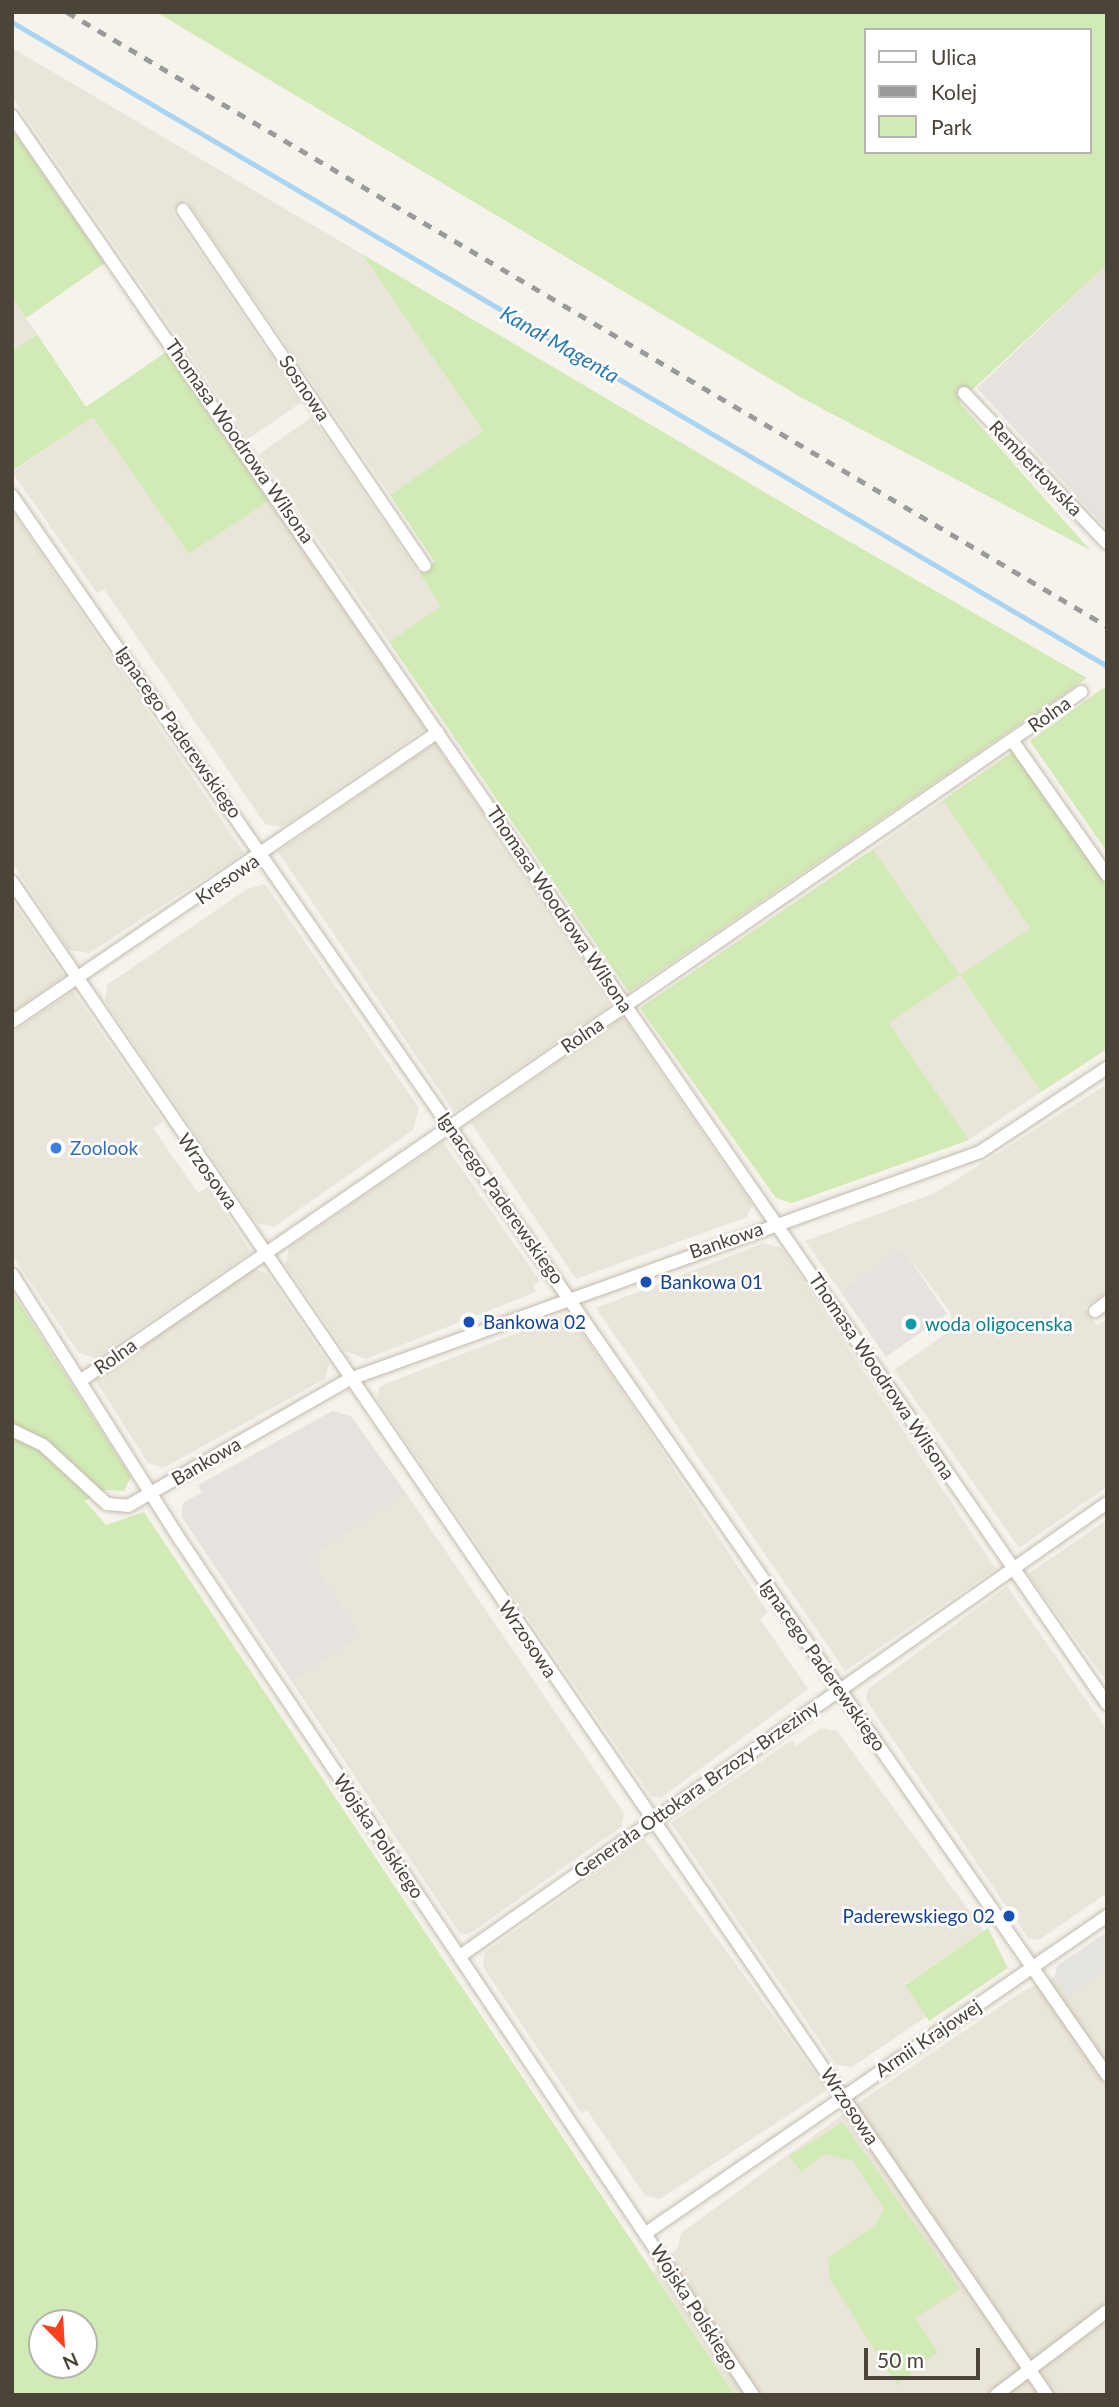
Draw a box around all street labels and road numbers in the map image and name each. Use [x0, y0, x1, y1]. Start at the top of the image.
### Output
street label: Thomasa Woodrowa Wilsona [160, 334, 320, 548]
street label: Sosnowa [275, 351, 335, 425]
street label: Rembertowska [985, 415, 1087, 521]
street label: Ignacego Paderewskiego [111, 642, 247, 822]
street label: Rolna [1023, 691, 1075, 737]
street label: Thomasa Woodrowa Wilsona [482, 801, 638, 1017]
street label: Kresowa [191, 849, 263, 909]
street label: Rolna [556, 1013, 608, 1057]
street label: Ignacego Paderewskiego [433, 1108, 569, 1288]
street label: Wrzosowa [173, 1129, 243, 1213]
street label: Bankowa [686, 1217, 766, 1263]
street label: Thomasa Woodrowa Wilsona [804, 1268, 960, 1484]
street label: Rolna [89, 1333, 141, 1379]
street label: Bankowa [167, 1432, 245, 1490]
street label: Ignacego Paderewskiego [755, 1575, 891, 1755]
street label: Wrzosowa [494, 1596, 562, 1682]
street label: Generała Ottokara Brzozy-Brzeziny [569, 1695, 823, 1883]
street label: Wojska Polskiego [329, 1769, 429, 1903]
street label: Armii Krajowej [871, 1994, 985, 2082]
street label: Wrzosowa [816, 2063, 884, 2149]
street label: Wojska Polskiego [646, 2240, 744, 2374]

